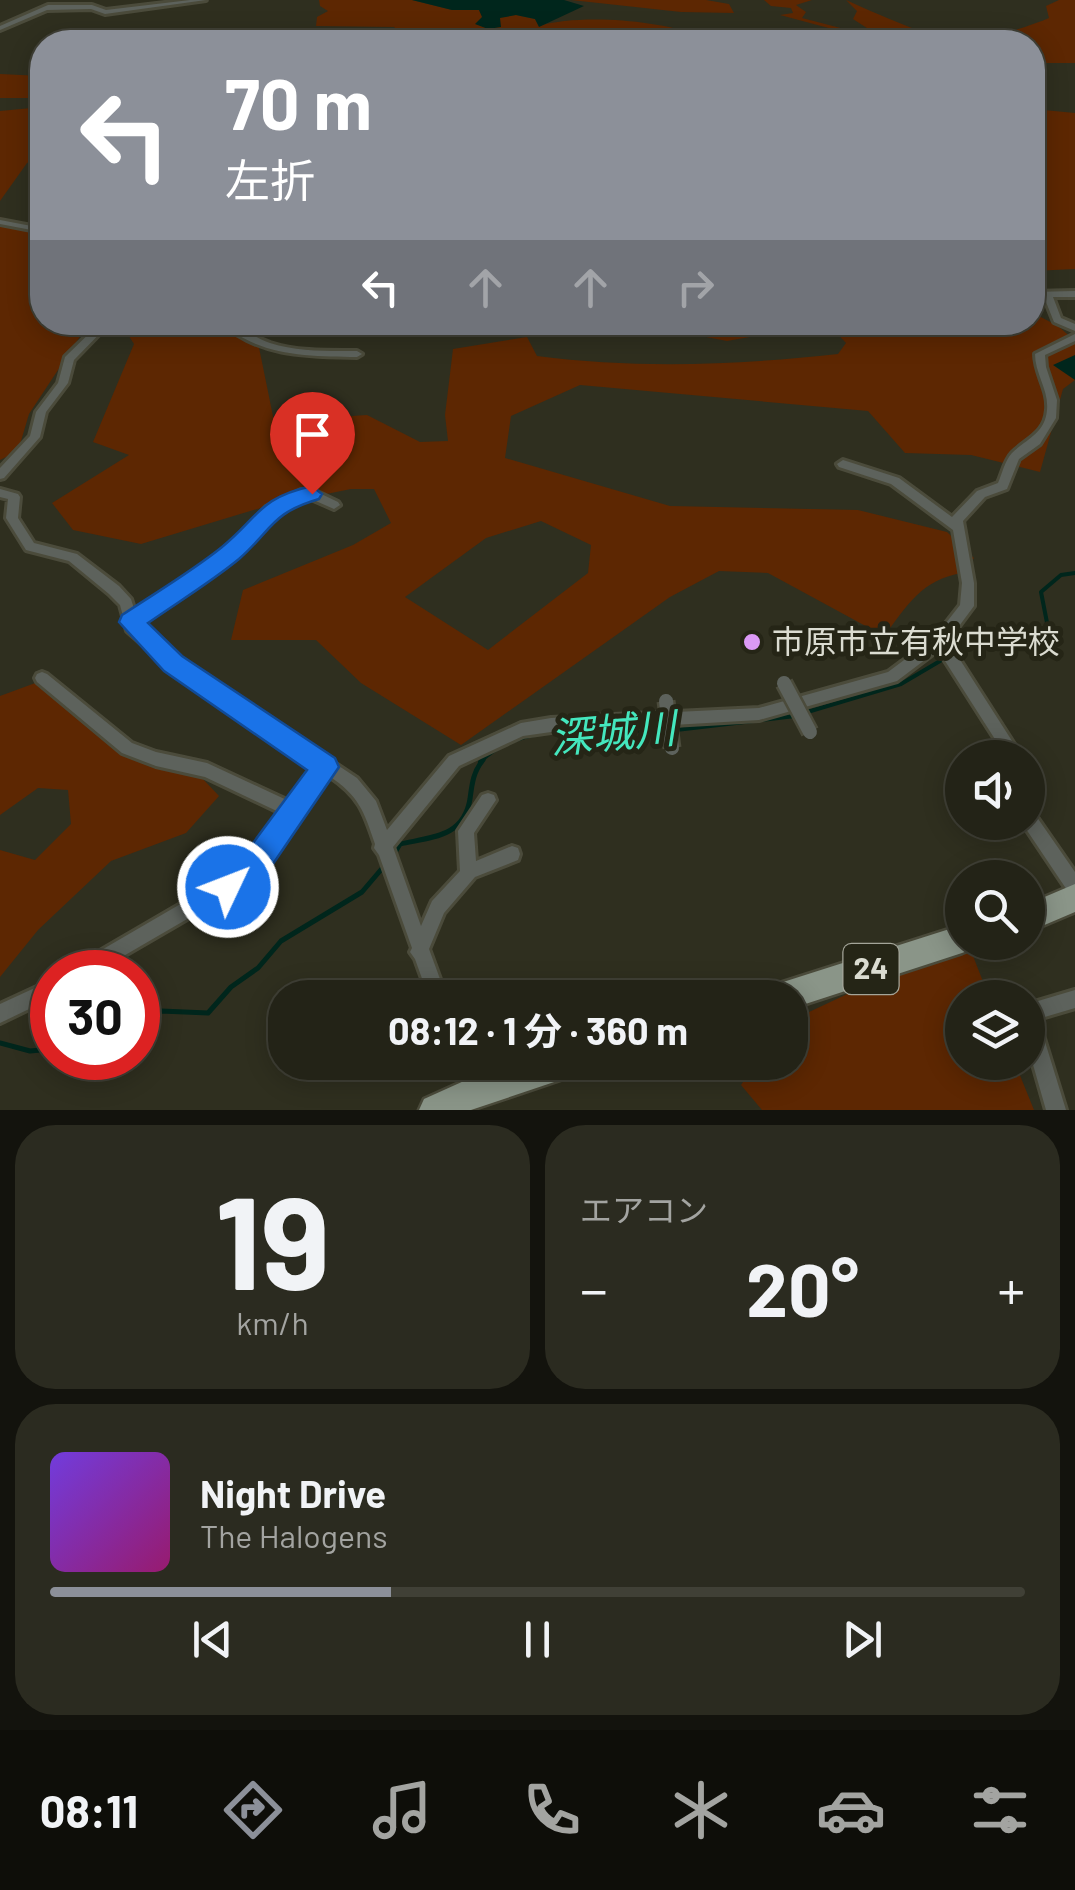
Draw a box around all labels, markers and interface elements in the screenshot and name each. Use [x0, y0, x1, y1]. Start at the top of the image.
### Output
text: 70 m [225, 60, 372, 144]
icon: left [60, 70, 190, 200]
text: 左折 [225, 152, 315, 206]
icon: left [353, 260, 408, 315]
icon: ahead [458, 260, 513, 315]
icon: ahead [563, 260, 618, 315]
icon: right [668, 260, 723, 315]
pin [270, 392, 355, 495]
icon: arrive [285, 407, 340, 462]
place label: 市原市立有秋中学校 [772, 621, 1060, 659]
marker: 市原市立有秋中学校 [741, 631, 763, 653]
water label: 深城川 [548, 700, 682, 761]
map controls [945, 740, 1045, 1080]
button: sound [945, 740, 1045, 840]
position arrow [176, 835, 280, 939]
button: search [945, 860, 1045, 960]
road number: 24 [844, 944, 898, 994]
speed limit sign: 30 [30, 950, 160, 1080]
button: layers [945, 980, 1045, 1080]
text: 08:12 · 1 分 · 360 m [388, 1007, 688, 1053]
text: 19 [215, 1160, 330, 1316]
text: エアコン [580, 1190, 708, 1228]
text: 20° [746, 1242, 859, 1332]
text: − [580, 1255, 608, 1321]
text: + [997, 1255, 1025, 1321]
text: km/h [236, 1303, 309, 1341]
text: Night Drive [200, 1470, 386, 1516]
text: The Halogens [200, 1516, 388, 1554]
icon: previous [185, 1612, 240, 1667]
icon: pause [510, 1612, 565, 1667]
icon: next [835, 1612, 890, 1667]
icon: directions [218, 1775, 288, 1845]
icon: music [367, 1775, 437, 1845]
icon: phone [517, 1775, 587, 1845]
icon: climate [666, 1775, 736, 1845]
icon: car [816, 1775, 886, 1845]
icon: filters [965, 1775, 1035, 1845]
text: 08:11 [40, 1783, 138, 1837]

